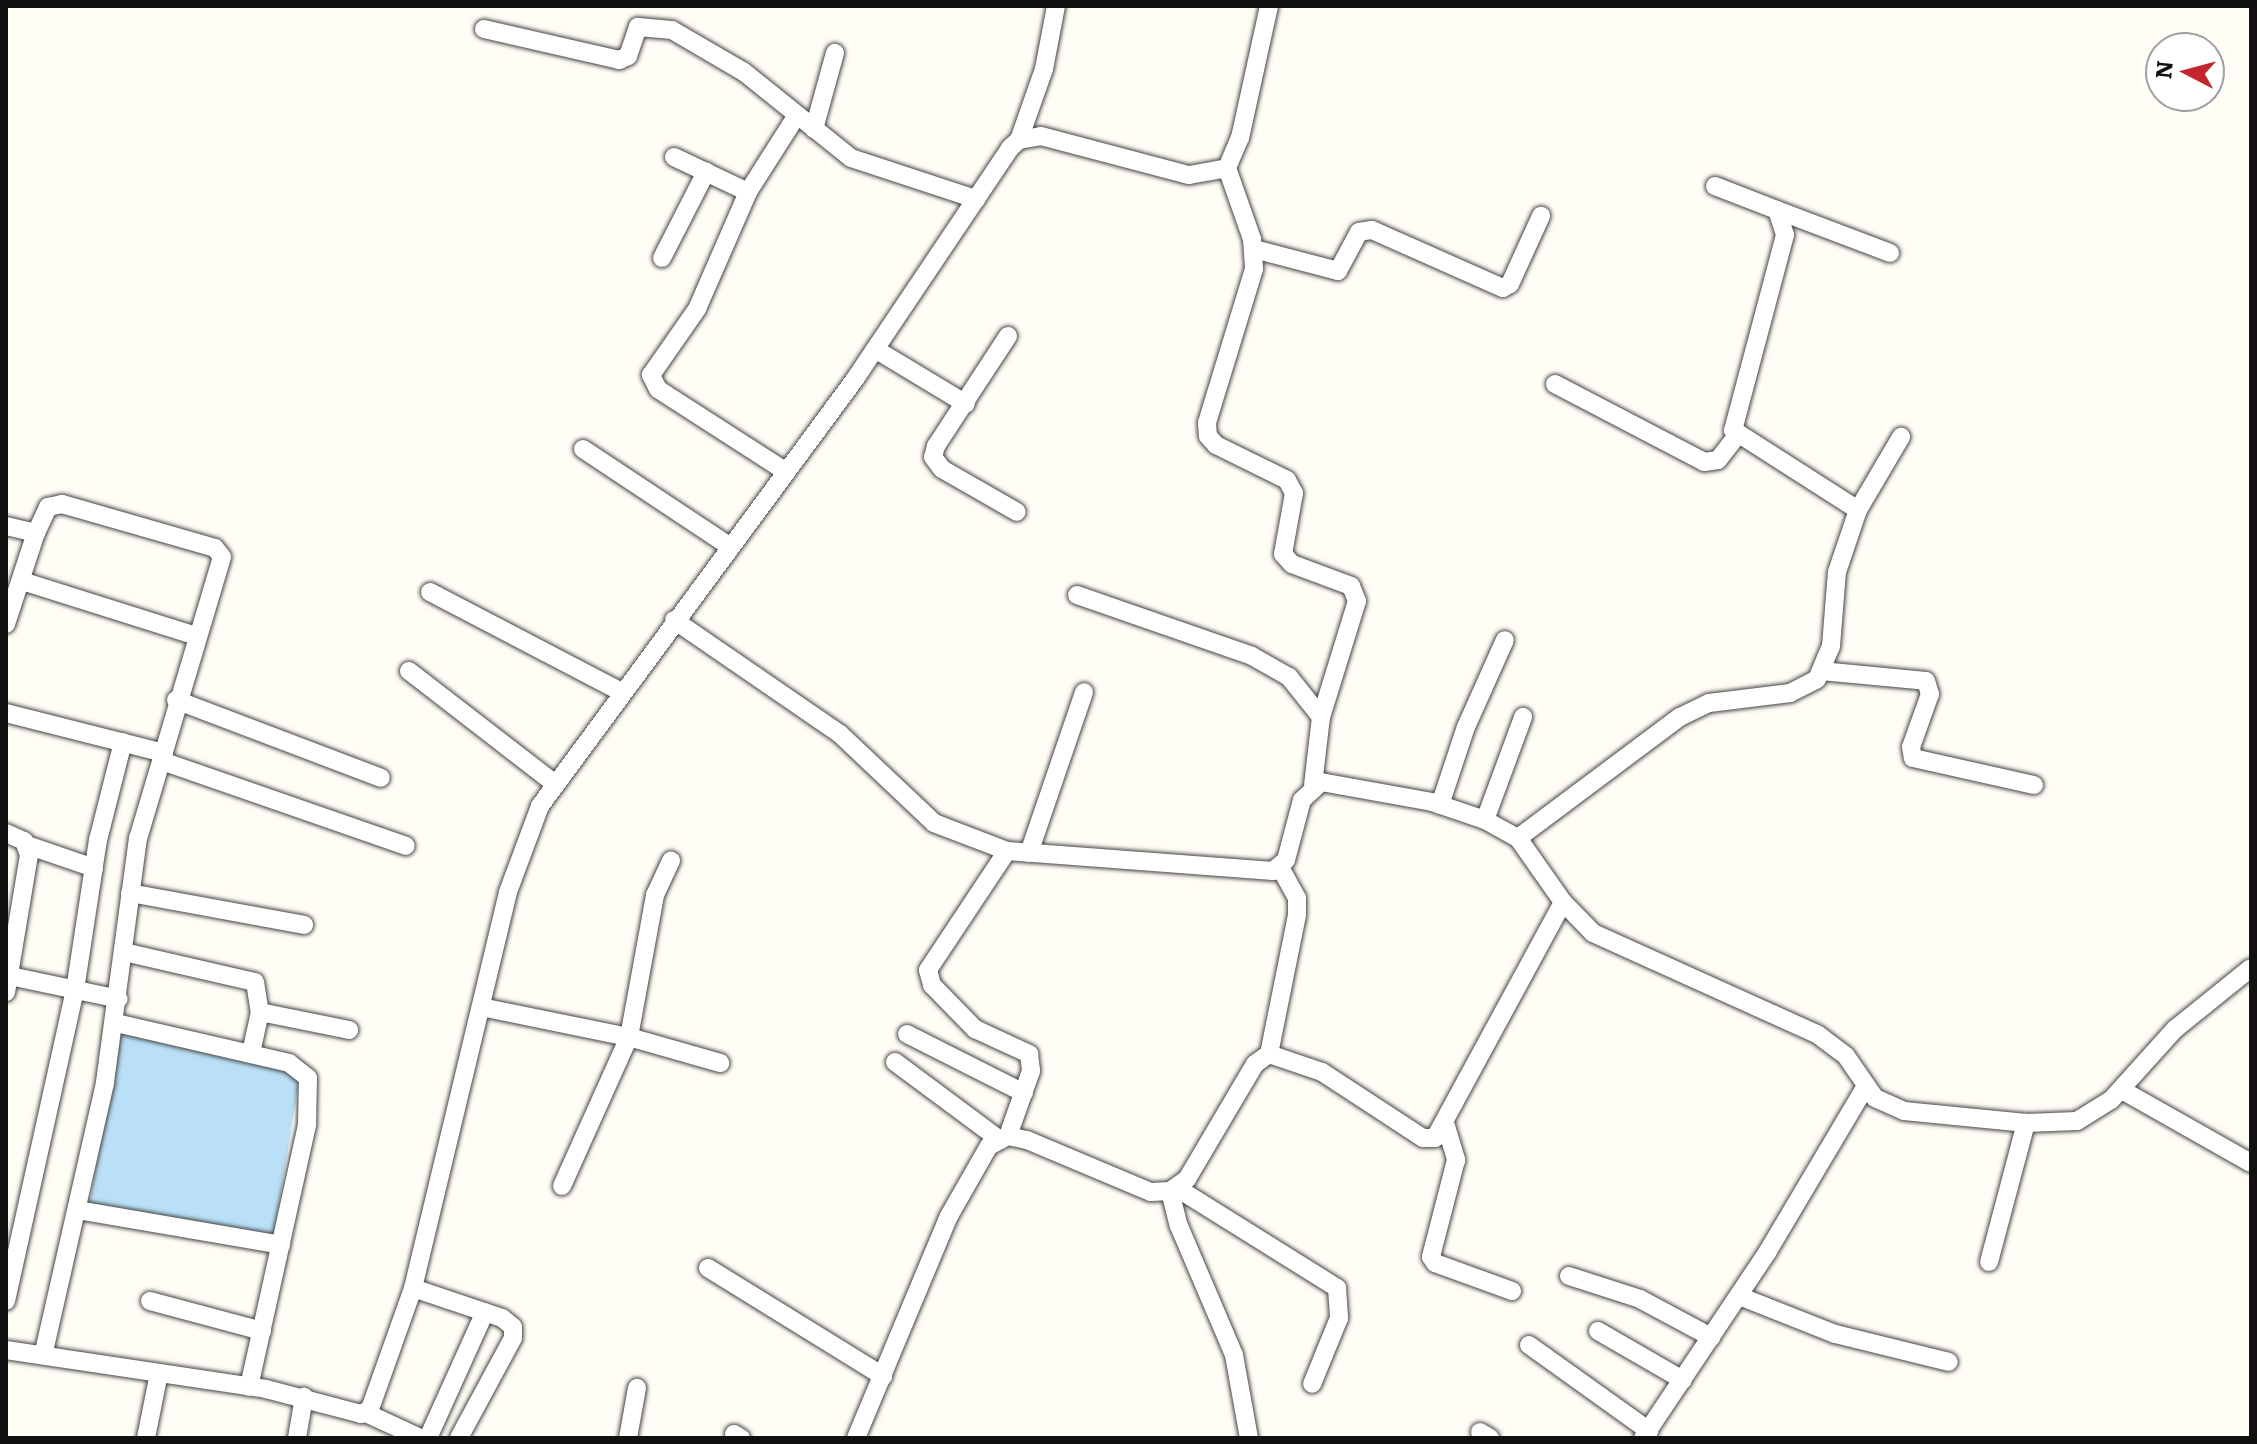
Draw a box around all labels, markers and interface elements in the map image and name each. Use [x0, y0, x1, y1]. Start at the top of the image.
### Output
north arrow [2145, 32, 2225, 112]
text: N [2145, 59, 2180, 81]

